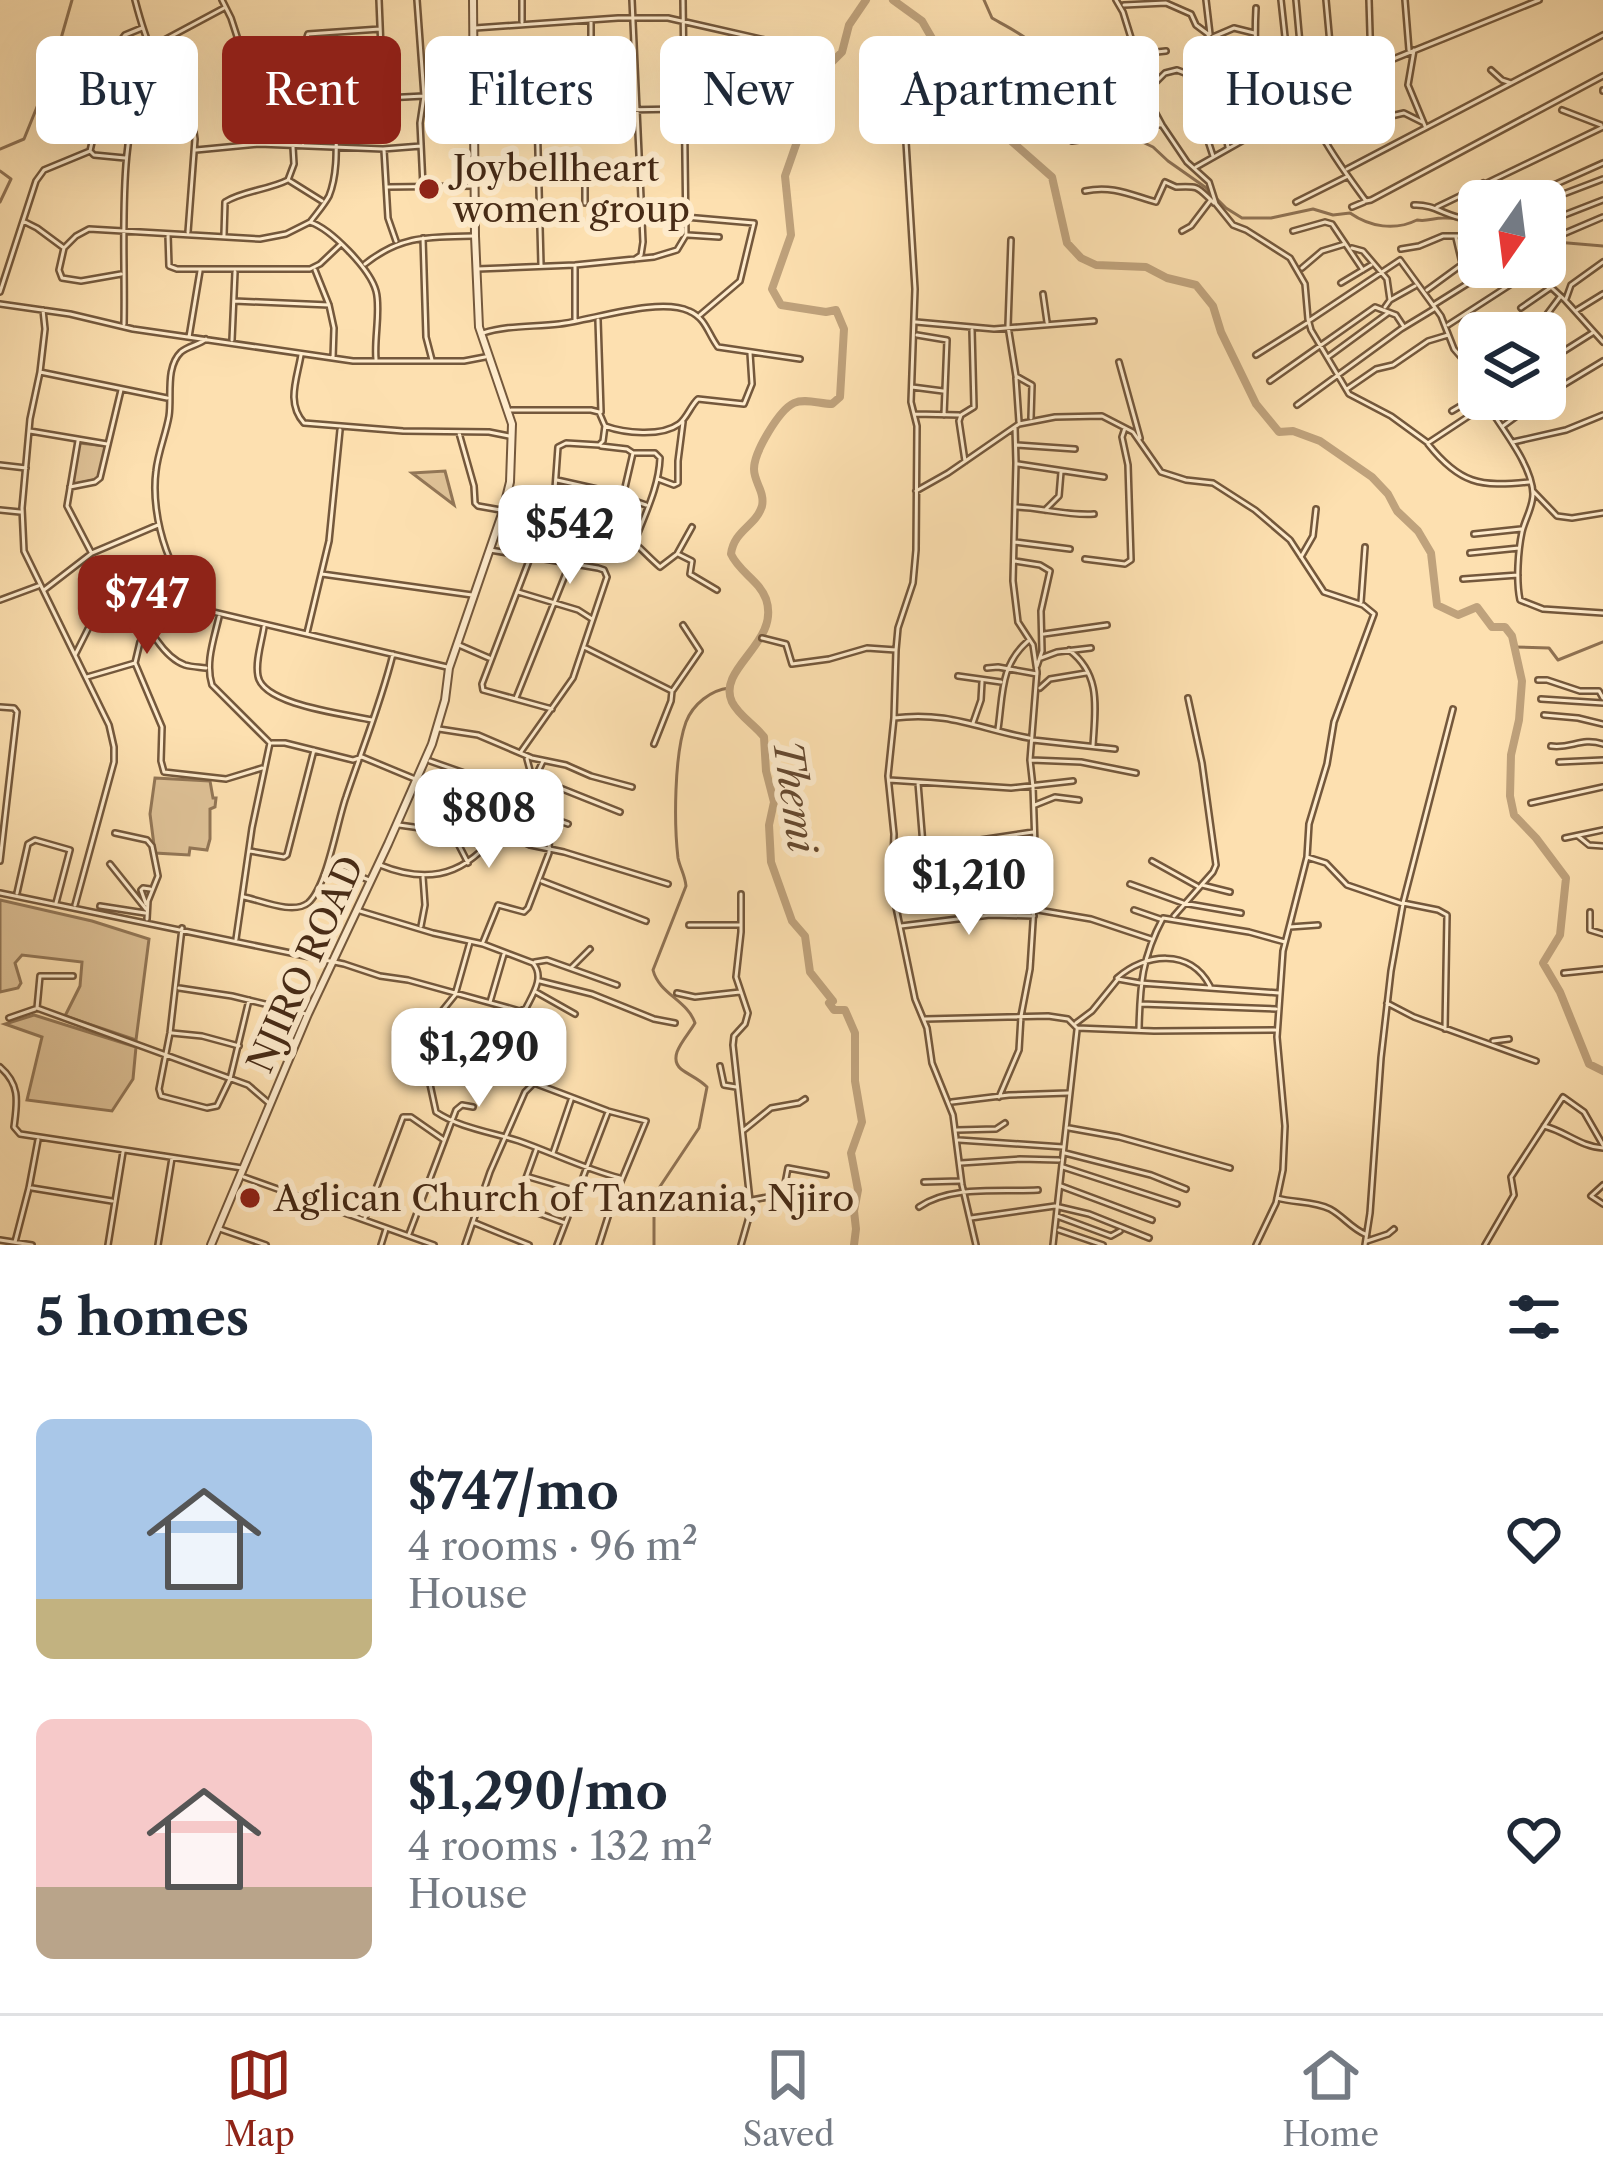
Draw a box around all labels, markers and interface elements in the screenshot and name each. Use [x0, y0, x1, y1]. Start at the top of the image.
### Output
chip: Buy [36, 36, 198, 144]
chip: Rent [222, 36, 401, 144]
chip: Filters [425, 36, 636, 144]
chip: New [660, 36, 835, 144]
chip: Apartment [859, 36, 1159, 144]
chip: House [1183, 36, 1395, 144]
place label: Joybellheart women group [448, 146, 690, 231]
marker: Joybellheart women group [416, 176, 442, 202]
north arrow [1458, 180, 1566, 288]
map controls [1458, 180, 1566, 420]
button: layers [1458, 312, 1566, 420]
pin: $542 [499, 485, 641, 587]
text: $542 [525, 500, 615, 548]
pin: $747 [76, 555, 218, 657]
text: $747 [105, 570, 189, 618]
water label: Themi [763, 737, 827, 858]
pin: $808 [418, 769, 560, 871]
text: $808 [442, 784, 536, 832]
pin: $1,210 [871, 836, 1067, 938]
street label: NJIRO ROAD [238, 849, 372, 1079]
text: $1,210 [911, 851, 1027, 899]
pin: $1,290 [381, 1008, 577, 1110]
text: $1,290 [418, 1023, 540, 1071]
place label: Aglican Church of Tanzania, Njiro [273, 1176, 854, 1220]
marker: Aglican Church of Tanzania, Njiro [237, 1185, 263, 1211]
icon: filters [1501, 1284, 1567, 1350]
text: 5 homes [36, 1286, 249, 1348]
text: $747/mo [408, 1460, 619, 1522]
icon: home [132, 1467, 276, 1611]
icon: heart [1501, 1506, 1567, 1572]
text: 4 rooms · 96 m² [408, 1522, 698, 1570]
text: House [408, 1570, 527, 1618]
text: $1,290/mo [408, 1760, 668, 1822]
icon: home [132, 1767, 276, 1911]
icon: heart [1501, 1806, 1567, 1872]
text: 4 rooms · 132 m² [408, 1822, 713, 1870]
text: House [408, 1870, 527, 1918]
tab: Map [224, 2042, 295, 2155]
tab: Saved [743, 2042, 834, 2155]
tab: Home [1282, 2042, 1379, 2155]

